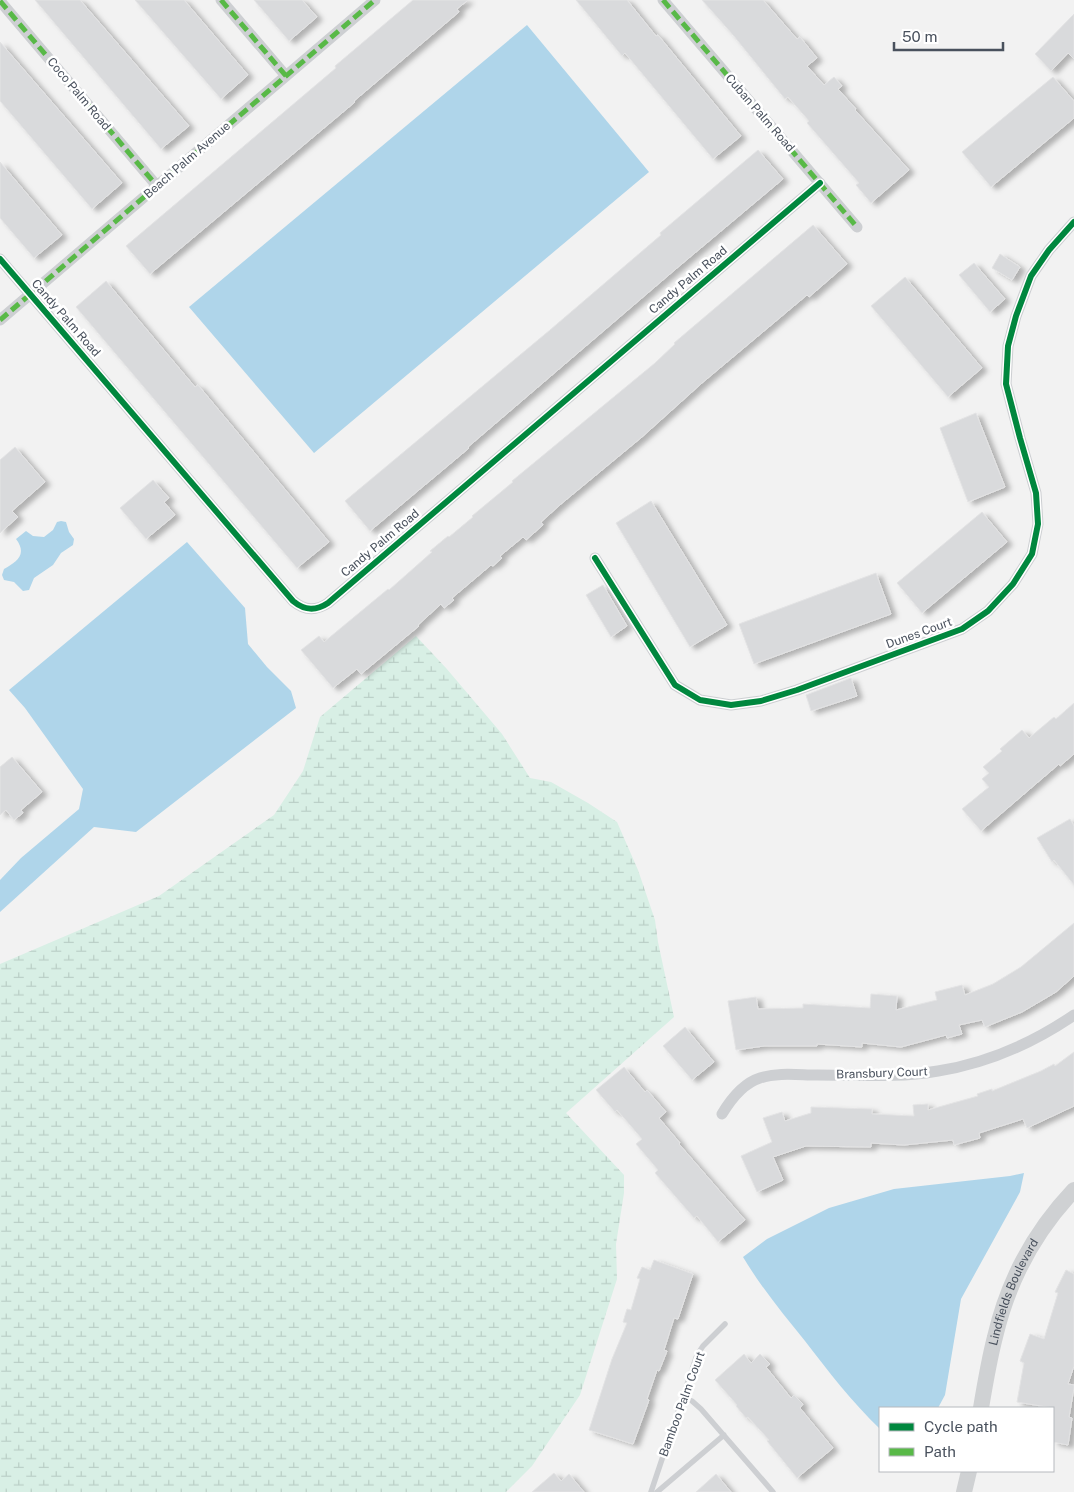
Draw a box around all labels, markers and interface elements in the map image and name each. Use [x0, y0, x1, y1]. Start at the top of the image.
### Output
scale bar [894, 20, 1003, 52]
text: 50 m [902, 28, 937, 45]
street label: Coco Palm Road [45, 55, 113, 133]
street label: Cuban Palm Road [722, 71, 798, 155]
street label: Beach Palm Avenue [141, 119, 233, 201]
street label: Candy Palm Road [646, 243, 730, 317]
street label: Candy Palm Road [29, 277, 103, 359]
street label: Candy Palm Road [338, 506, 422, 580]
street label: Dunes Court [884, 614, 954, 651]
street label: Bransbury Court [836, 1064, 928, 1082]
street label: Lindfields Boulevard [986, 1236, 1041, 1347]
street label: Bamboo Palm Court [656, 1349, 708, 1459]
legend [879, 1407, 1054, 1472]
text: Cycle path [924, 1418, 998, 1435]
text: Path [924, 1443, 956, 1460]

